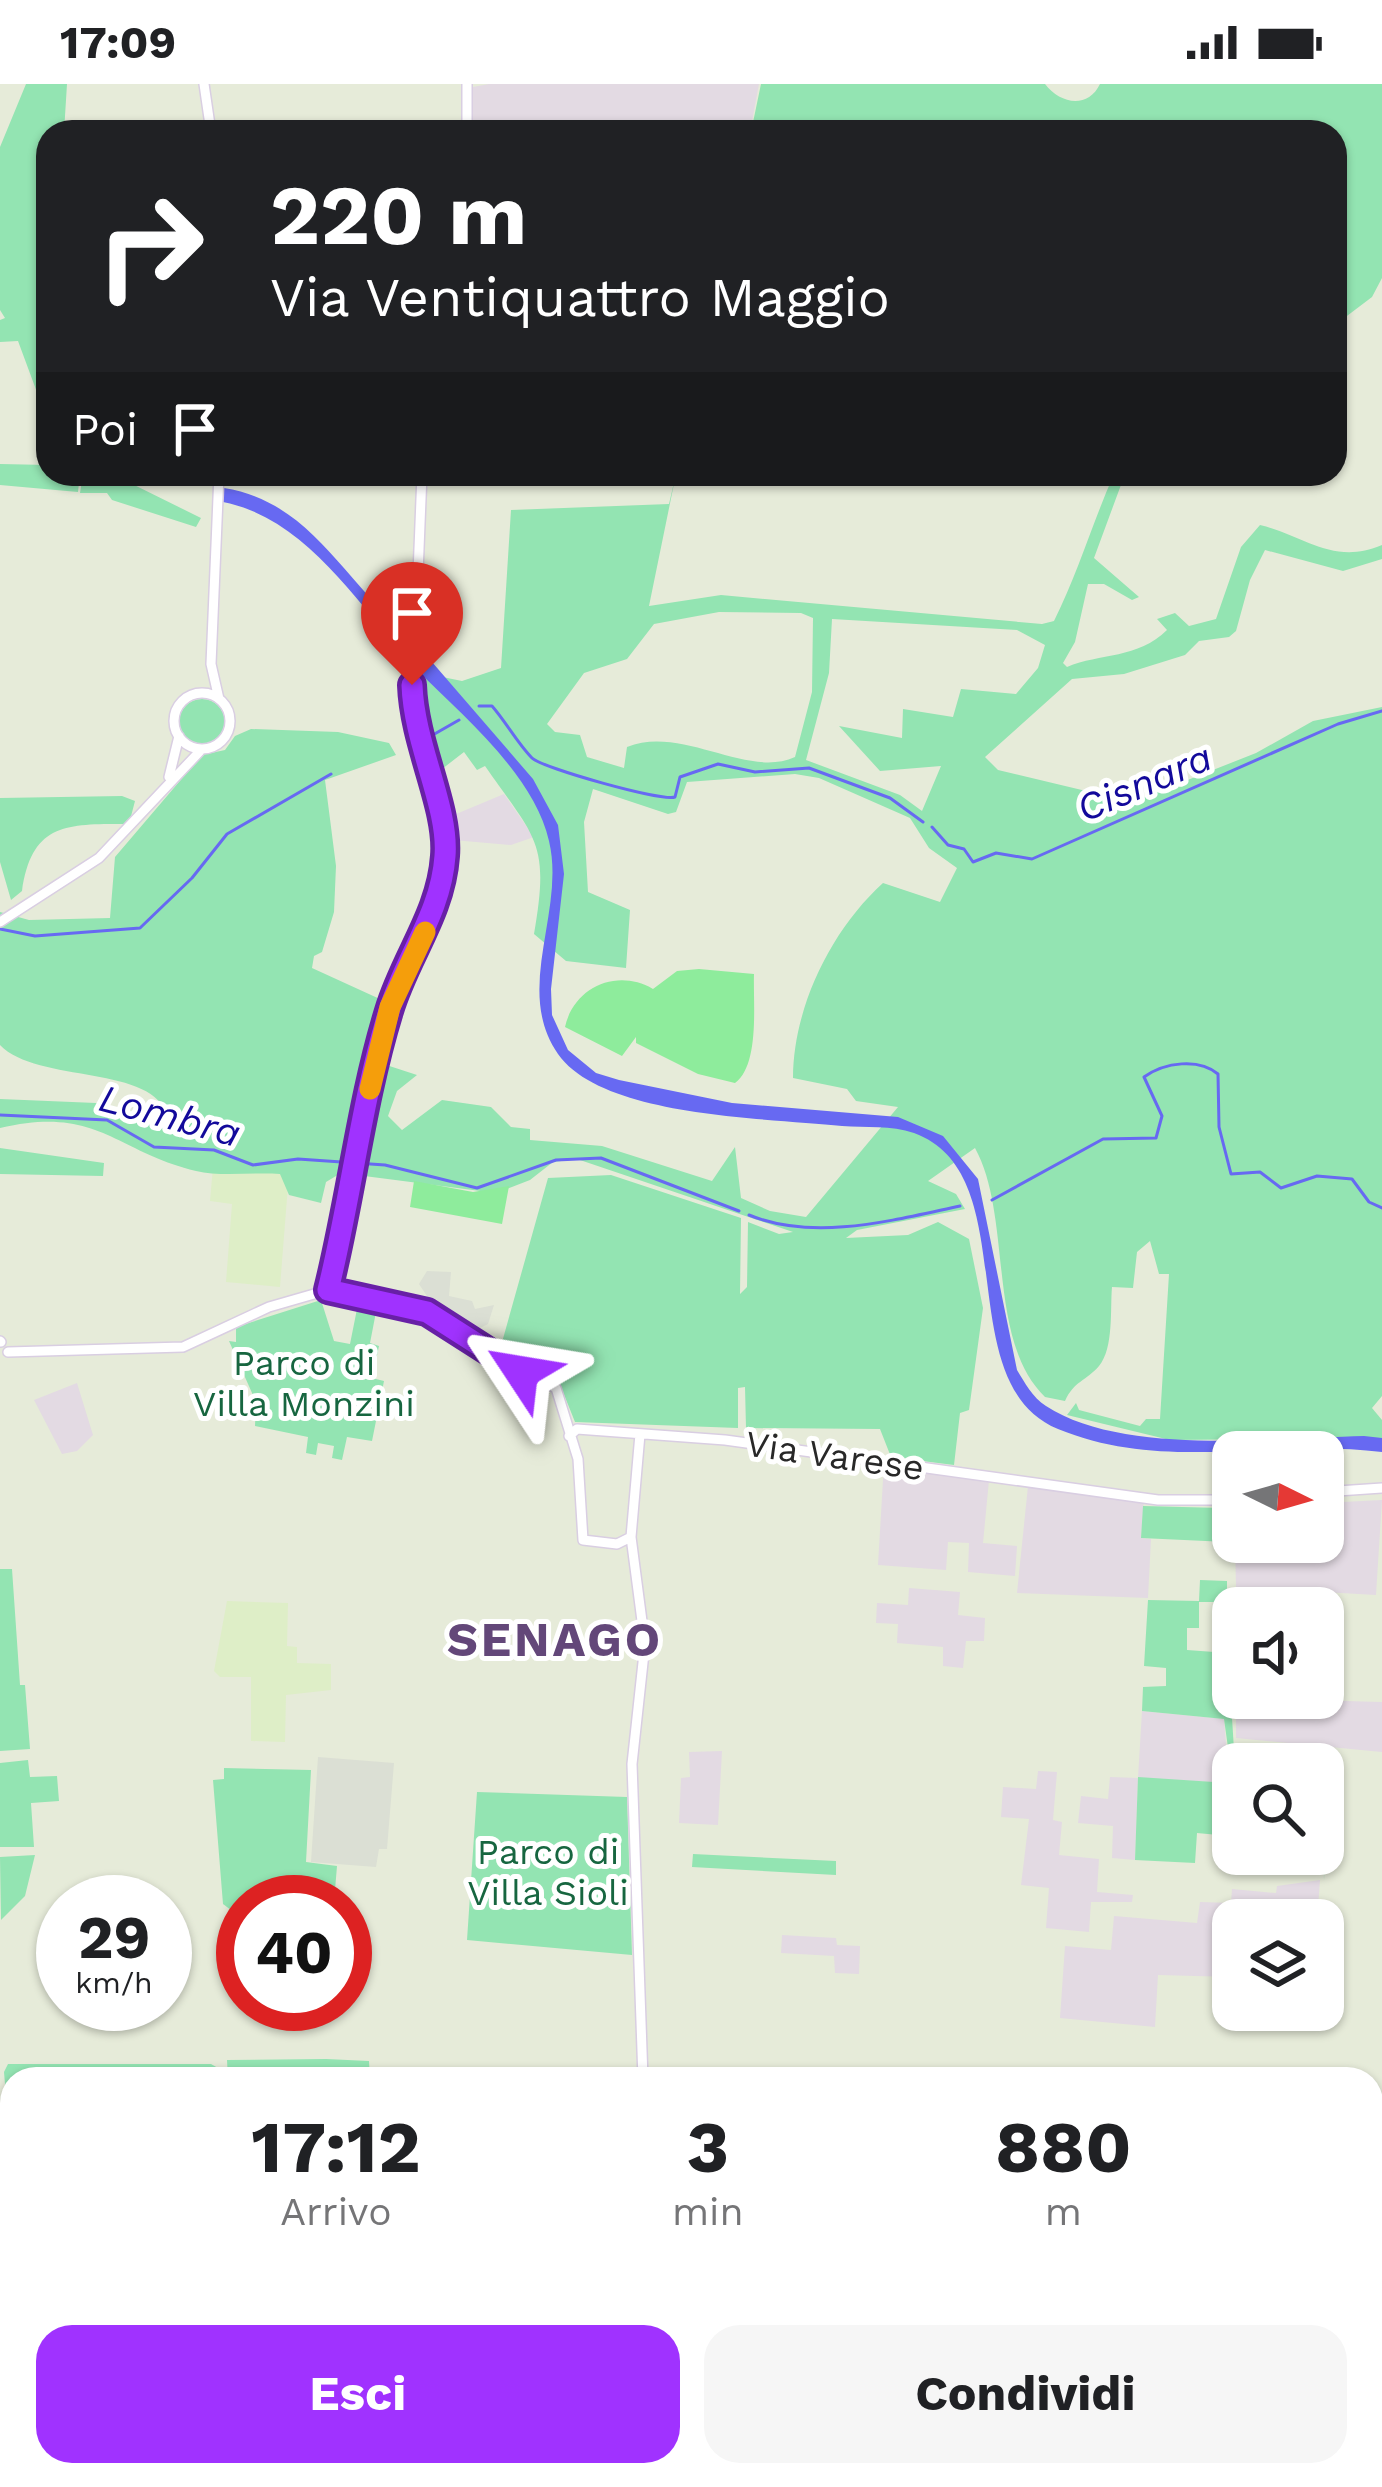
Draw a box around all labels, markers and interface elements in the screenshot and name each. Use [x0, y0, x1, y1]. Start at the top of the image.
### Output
text: 17:09 [60, 16, 176, 69]
text: 220 m [270, 166, 527, 264]
icon: right [72, 168, 228, 324]
text: Via Ventiquattro Maggio [270, 266, 890, 329]
icon: arrive [162, 396, 228, 462]
text: Poi [72, 403, 138, 456]
pin [361, 562, 463, 685]
icon: arrive [379, 580, 445, 646]
water label: Cisnara [1070, 734, 1218, 831]
water label: Lombra [94, 1075, 245, 1156]
position arrow [458, 1309, 584, 1435]
park label: Parco di Villa Monzini [193, 1342, 415, 1425]
street label: Via Varese [743, 1423, 927, 1489]
north arrow [1212, 1431, 1344, 1563]
map controls [1212, 1431, 1344, 2031]
button: sound [1212, 1587, 1344, 1719]
district label: SENAGO [447, 1611, 663, 1668]
button: search [1212, 1743, 1344, 1875]
park label: Parco di Villa Sioli [467, 1831, 629, 1914]
speed limit sign: 40 [216, 1875, 372, 2031]
button: layers [1212, 1899, 1344, 2031]
text: 29 [78, 1902, 150, 1973]
text: km/h [75, 1965, 153, 2000]
text: 17:12 [251, 2105, 421, 2189]
text: 3 [686, 2105, 729, 2189]
text: 880 [995, 2105, 1132, 2189]
text: Arrivo [280, 2189, 392, 2234]
text: min [672, 2189, 744, 2234]
text: m [1045, 2189, 1082, 2234]
button: Esci [36, 2325, 680, 2463]
button: Condividi [704, 2325, 1347, 2463]

